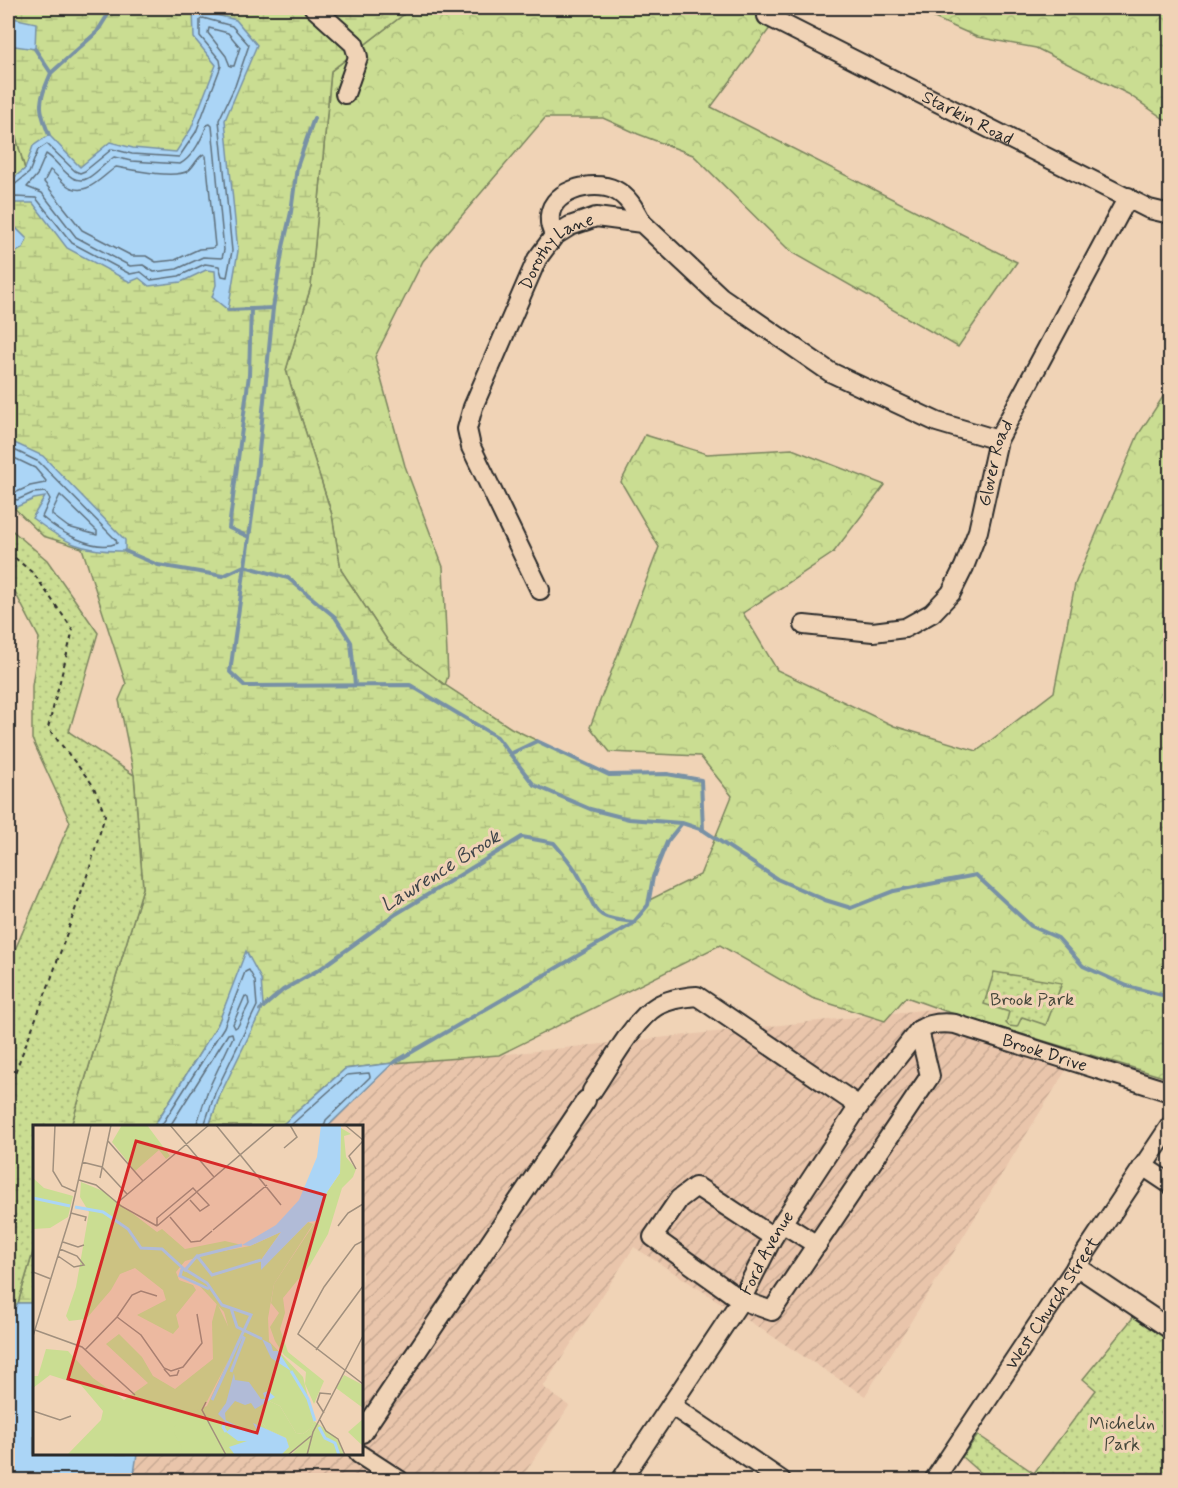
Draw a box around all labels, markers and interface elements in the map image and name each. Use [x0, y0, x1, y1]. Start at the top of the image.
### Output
street label: Starkin Road [918, 85, 1017, 151]
street label: Dorothy Lane [514, 208, 597, 294]
street label: Glover Road [973, 416, 1020, 509]
water label: Lawrence Brook [376, 823, 507, 919]
park label: Brook Park [990, 988, 1074, 1012]
street label: Brook Drive [999, 1029, 1090, 1078]
inset map [33, 1125, 363, 1455]
street label: Ford Avenue [734, 1206, 800, 1299]
street label: West Church Street [1000, 1232, 1106, 1375]
park label: Michelin Park [1089, 1412, 1155, 1457]

